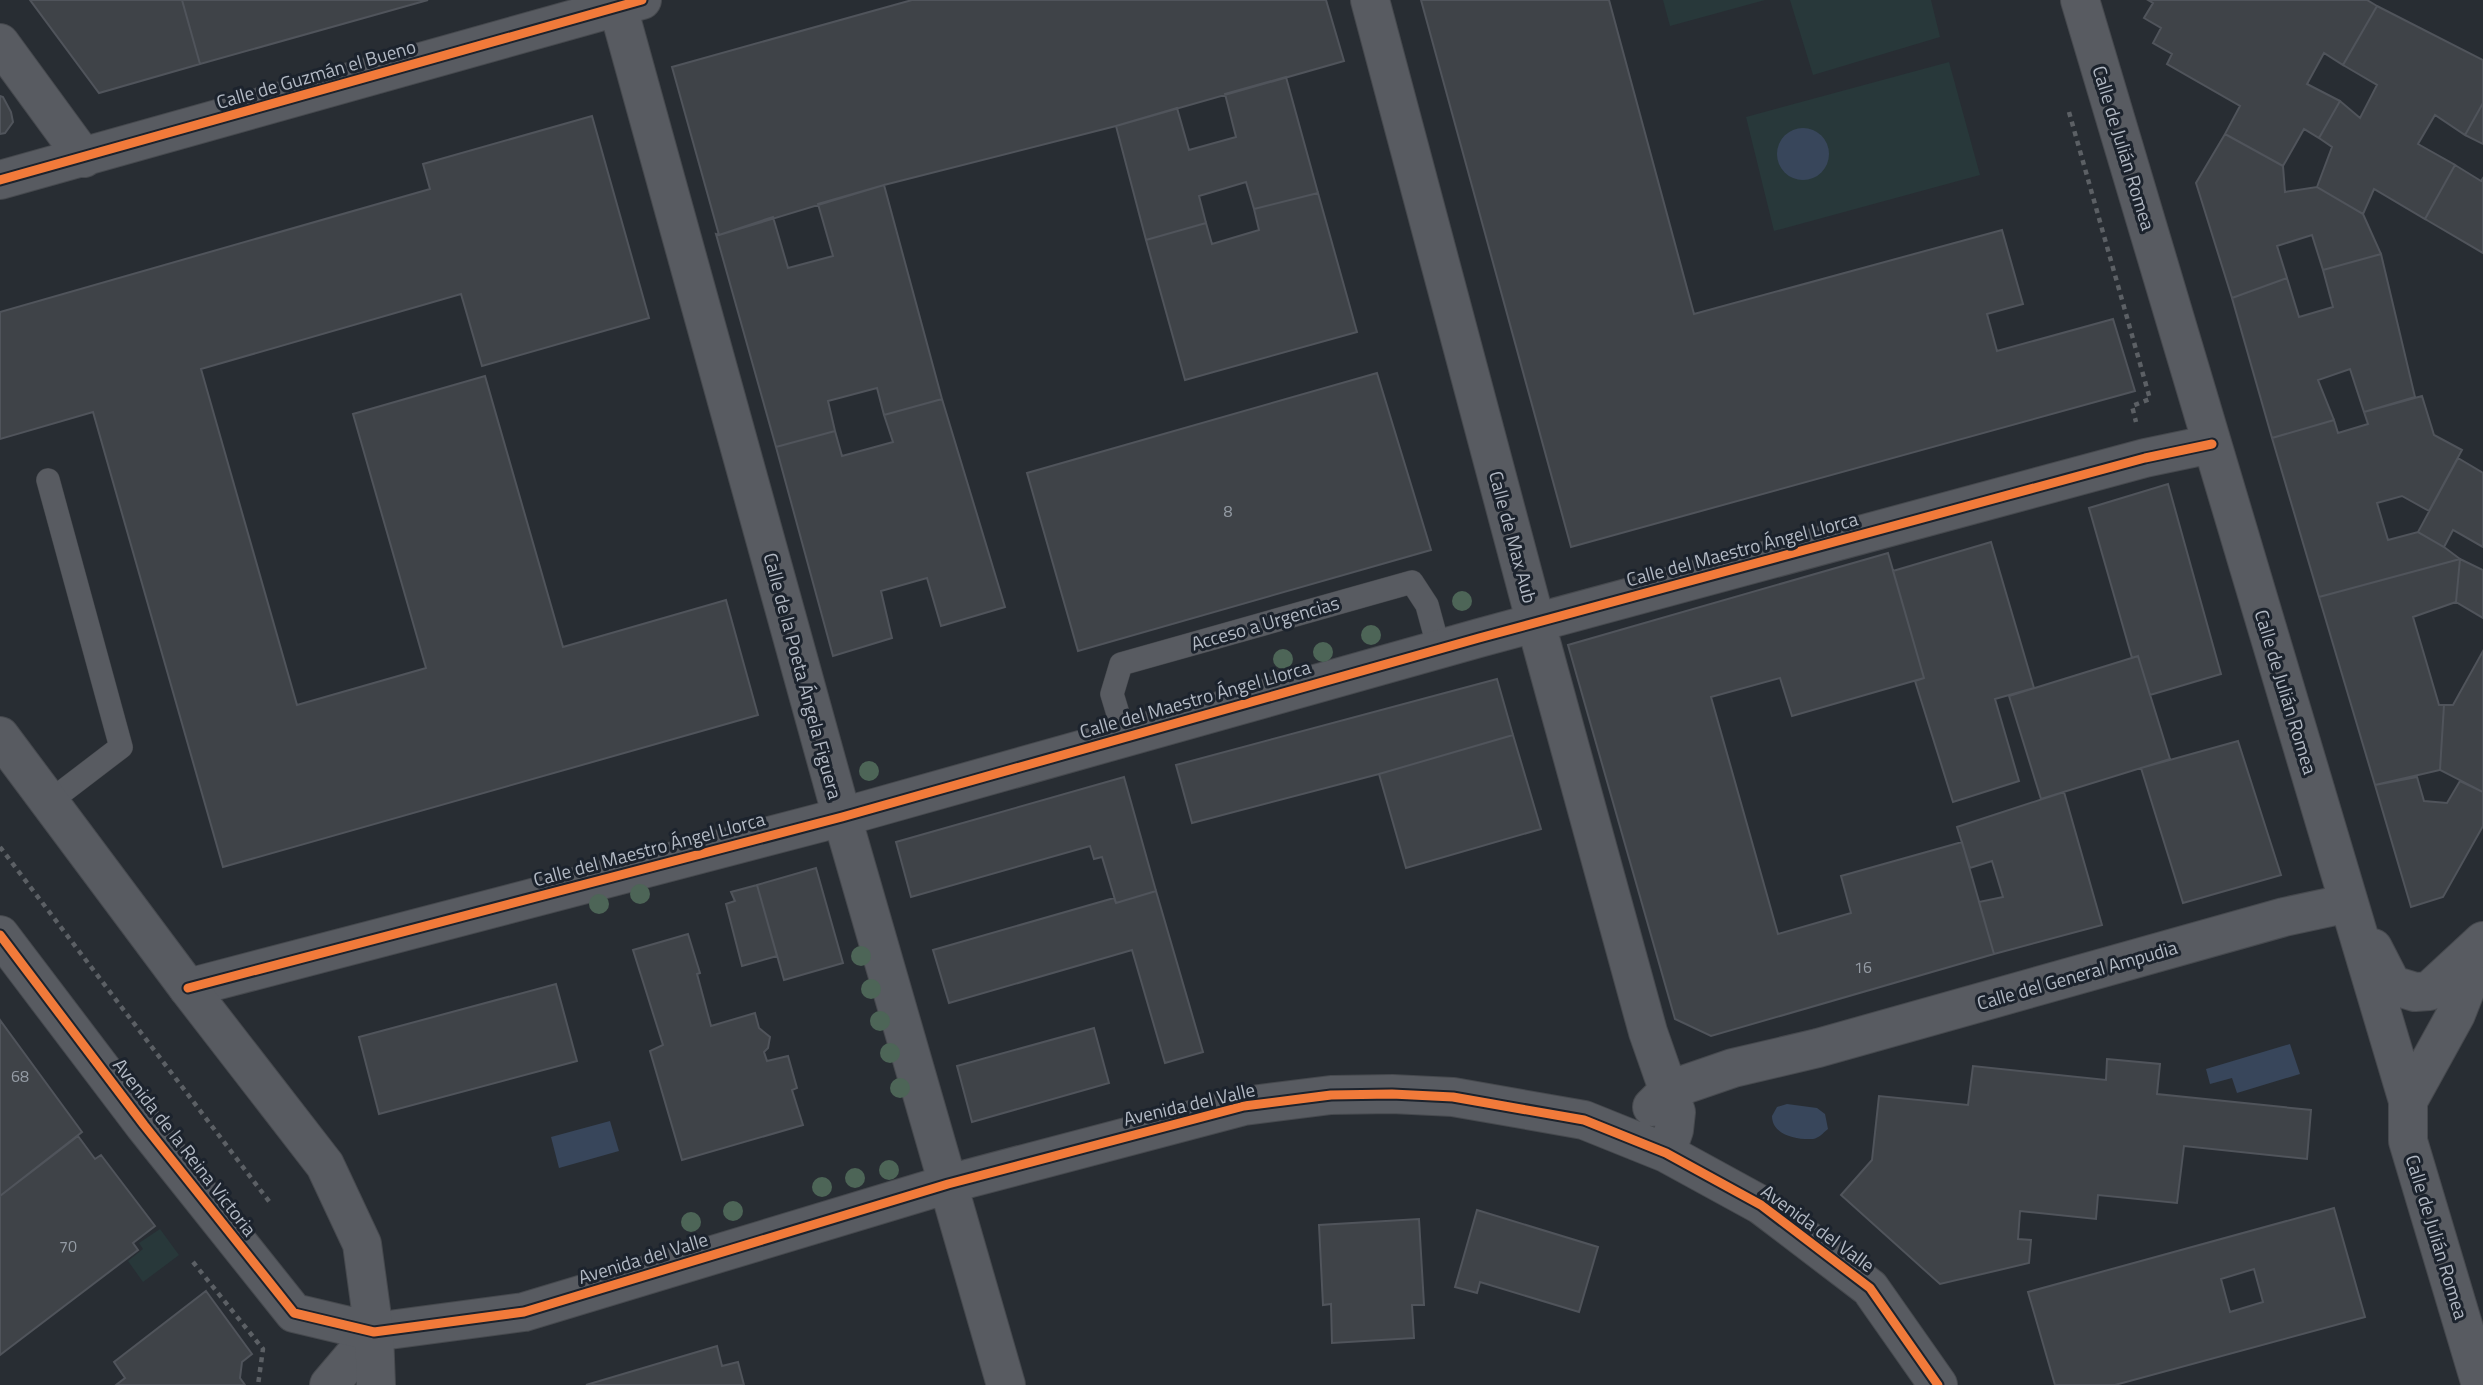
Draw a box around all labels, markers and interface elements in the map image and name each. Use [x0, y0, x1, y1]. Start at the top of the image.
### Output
street label: Calle de Guzmán el Bueno [213, 31, 419, 116]
street label: Calle de Julián Romea [2086, 62, 2163, 234]
street label: Calle de Max Aub [1482, 467, 1545, 606]
house number: 8 [1224, 499, 1233, 523]
street label: Calle del Maestro Ángel Llorca [1623, 503, 1861, 593]
street label: Calle de la Poeta Ángela Figuera [757, 549, 850, 803]
street label: Acceso a Urgencias [1187, 587, 1343, 658]
street label: Calle de Julián Romea [2248, 606, 2325, 778]
street label: Calle del Maestro Ángel Llorca [1076, 652, 1314, 745]
street label: Calle del Maestro Ángel Llorca [530, 803, 768, 893]
street label: Calle del General Ampudia [1973, 932, 2181, 1017]
house number: 16 [1854, 955, 1872, 979]
street label: Avenida de la Reina Victoria [106, 1051, 265, 1242]
house number: 68 [11, 1064, 29, 1088]
street label: Avenida del Valle [1120, 1074, 1258, 1133]
street label: Calle de Julián Romea [2399, 1151, 2476, 1323]
street label: Avenida del Valle [1755, 1176, 1881, 1279]
street label: Avenida del Valle [574, 1224, 711, 1291]
house number: 70 [59, 1234, 77, 1258]

